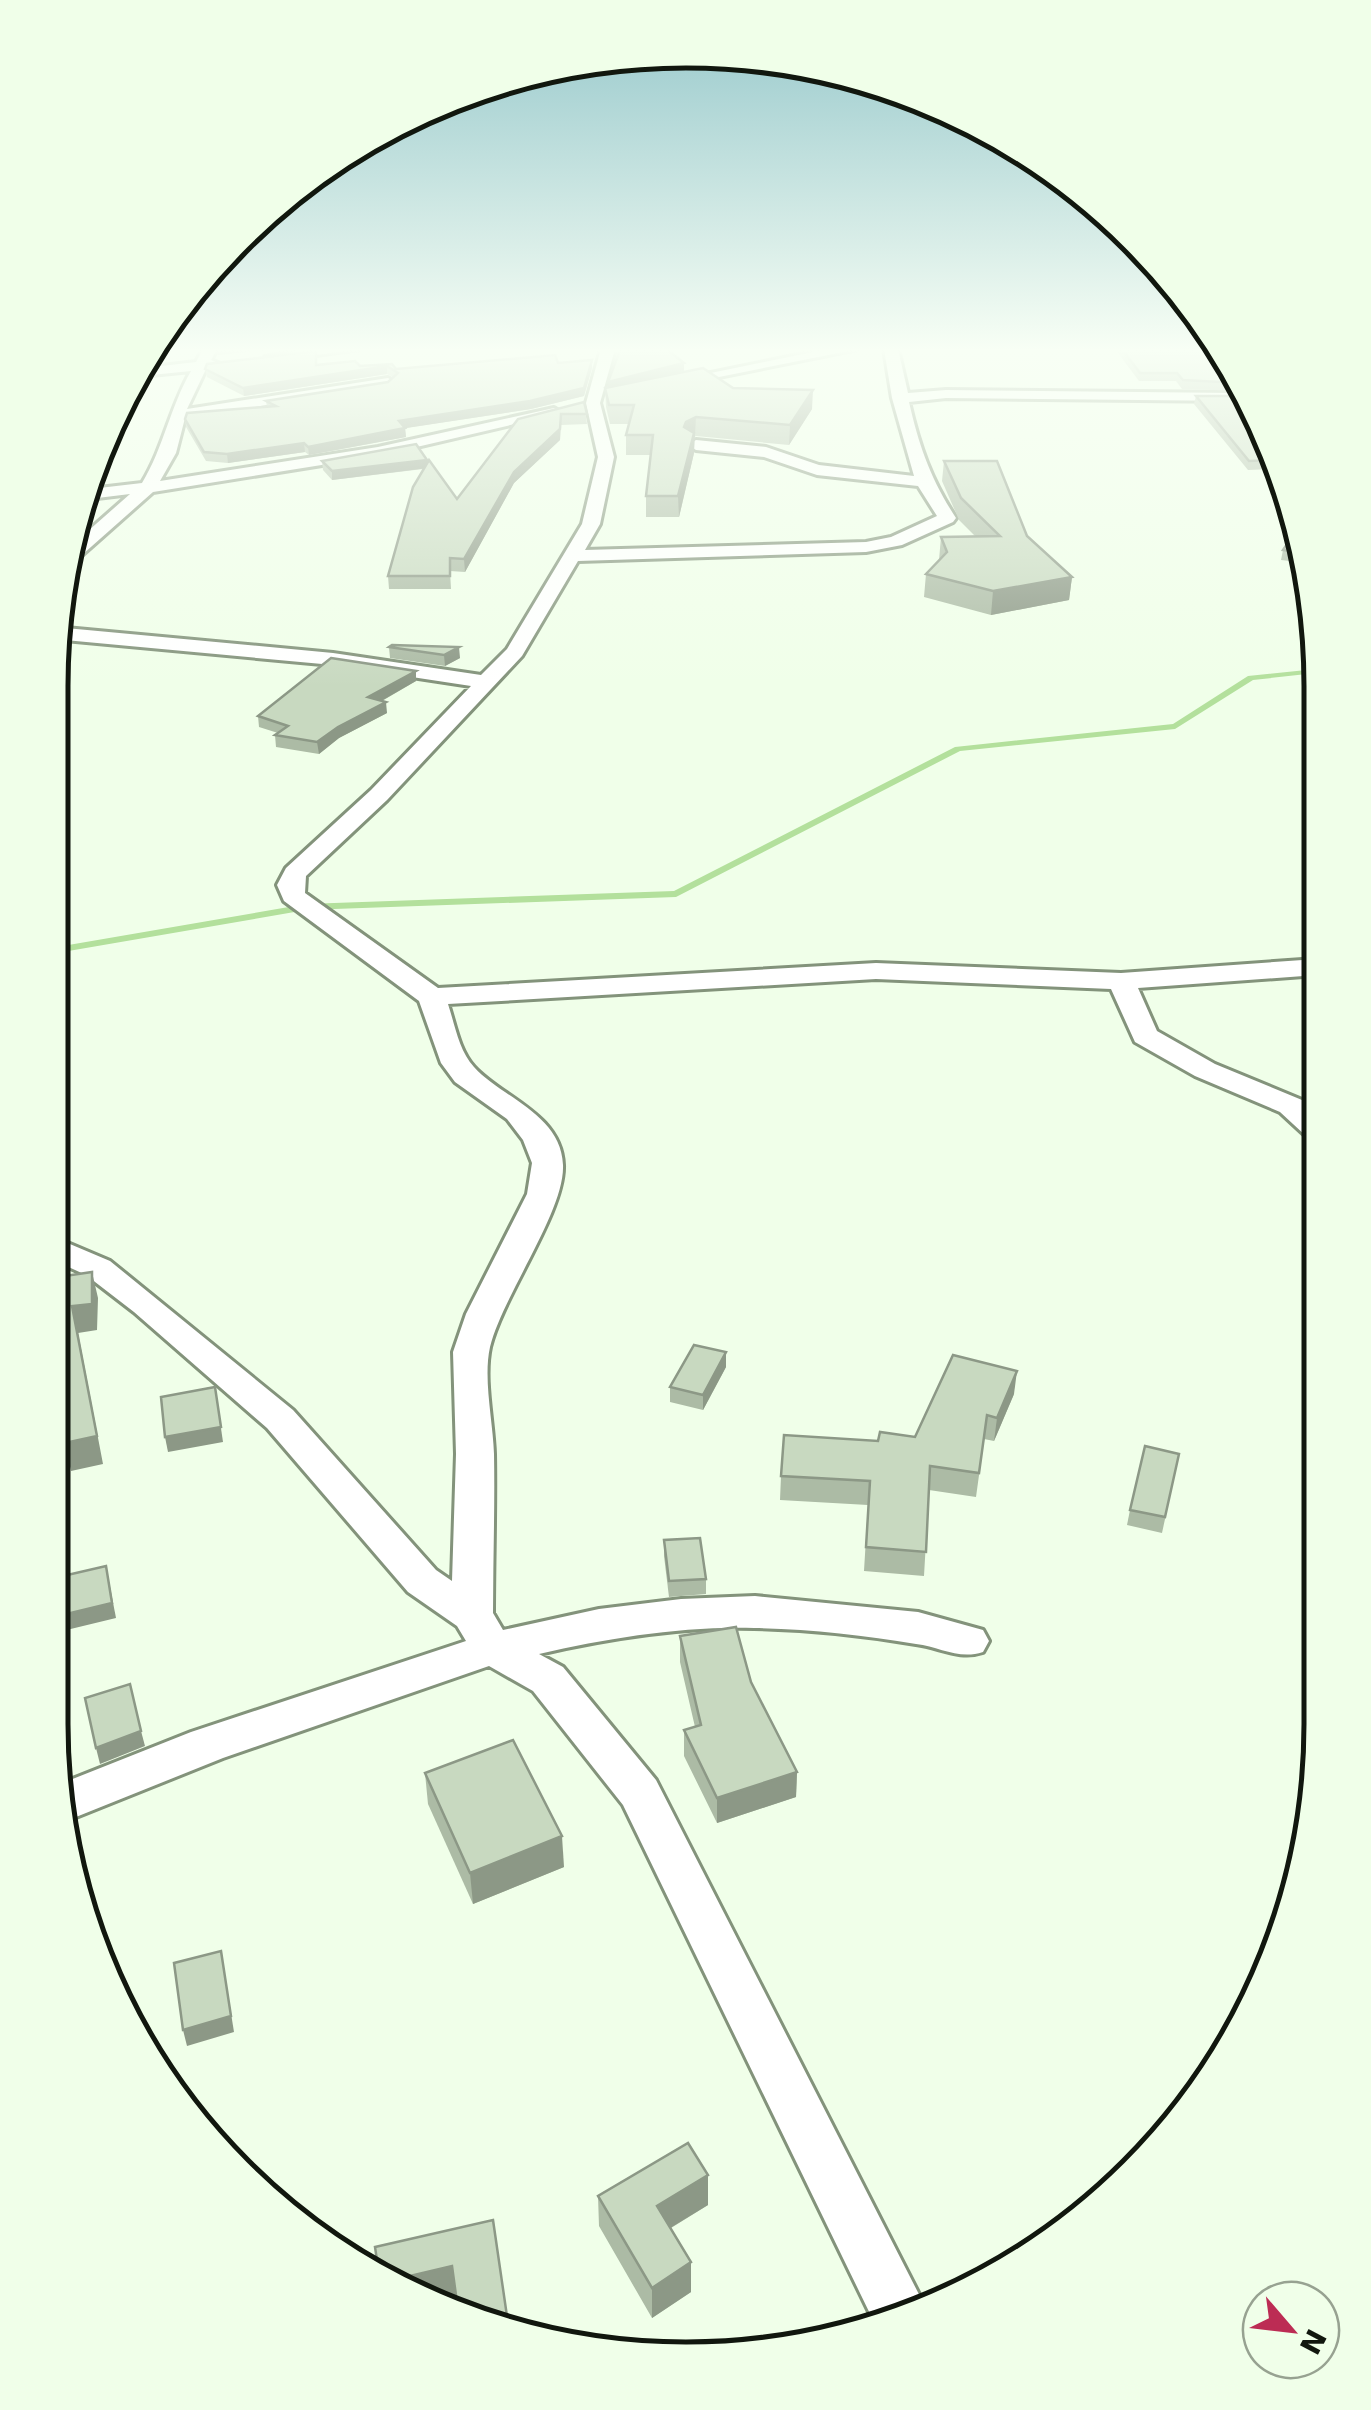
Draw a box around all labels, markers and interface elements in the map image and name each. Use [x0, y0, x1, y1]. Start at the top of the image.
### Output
north arrow [1241, 2280, 1341, 2380]
text: N [1293, 2323, 1333, 2360]

